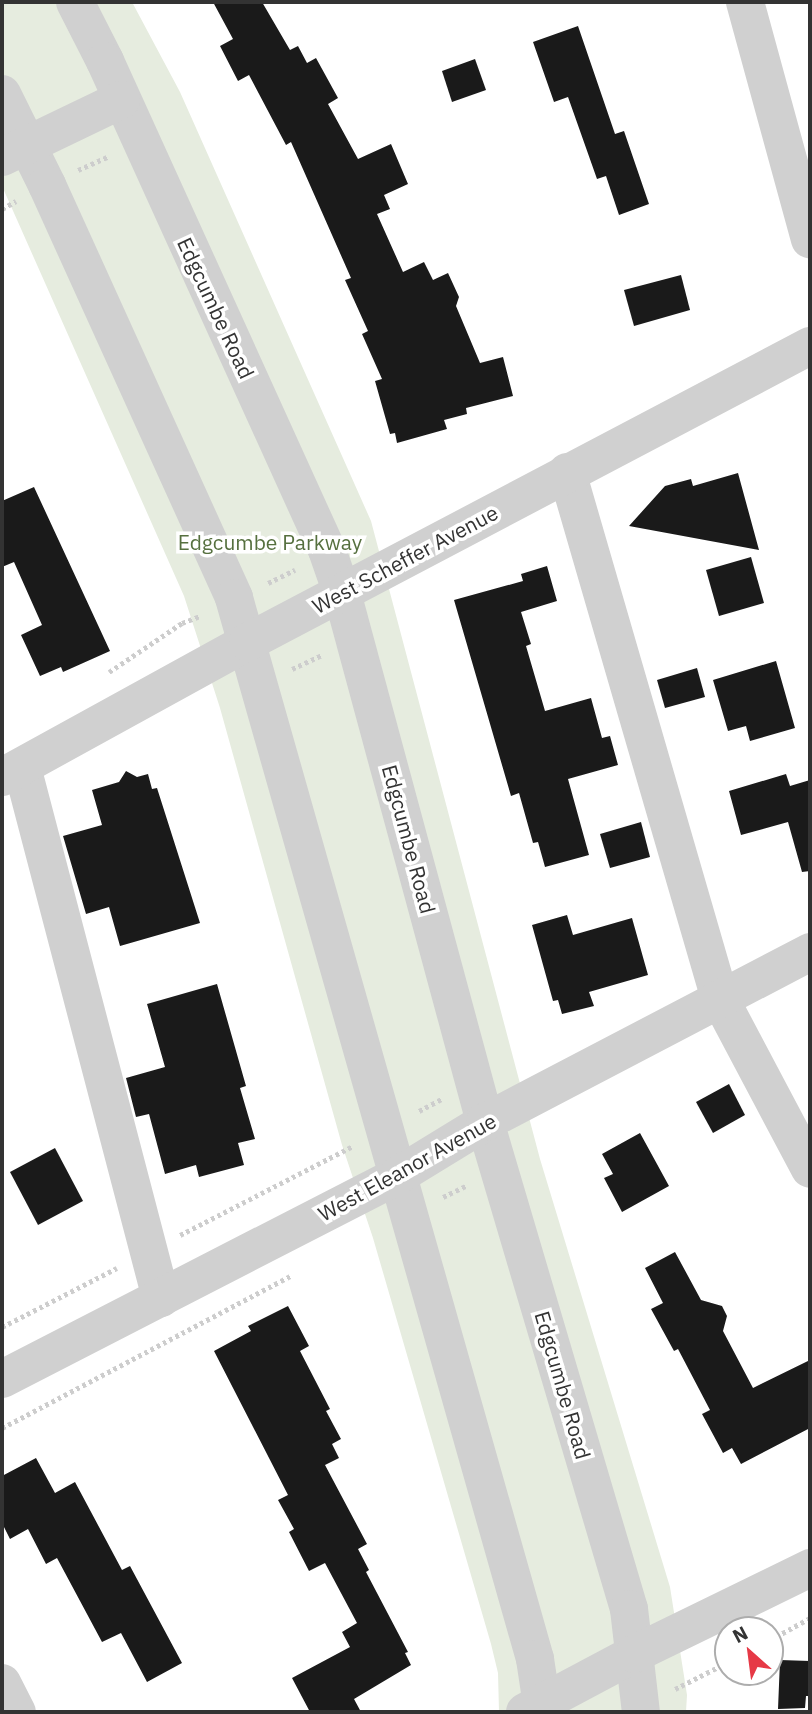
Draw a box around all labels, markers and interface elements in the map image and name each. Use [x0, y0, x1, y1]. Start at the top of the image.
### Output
street label: Edgcumbe Road [172, 233, 260, 383]
street label: West Scheffer Avenue [308, 499, 502, 619]
park label: Edgcumbe Parkway [178, 529, 362, 555]
street label: Edgcumbe Road [377, 762, 441, 916]
street label: West Eleanor Avenue [314, 1108, 500, 1226]
street label: Edgcumbe Road [530, 1308, 596, 1462]
north arrow [714, 1616, 784, 1686]
text: N [728, 1620, 752, 1648]

